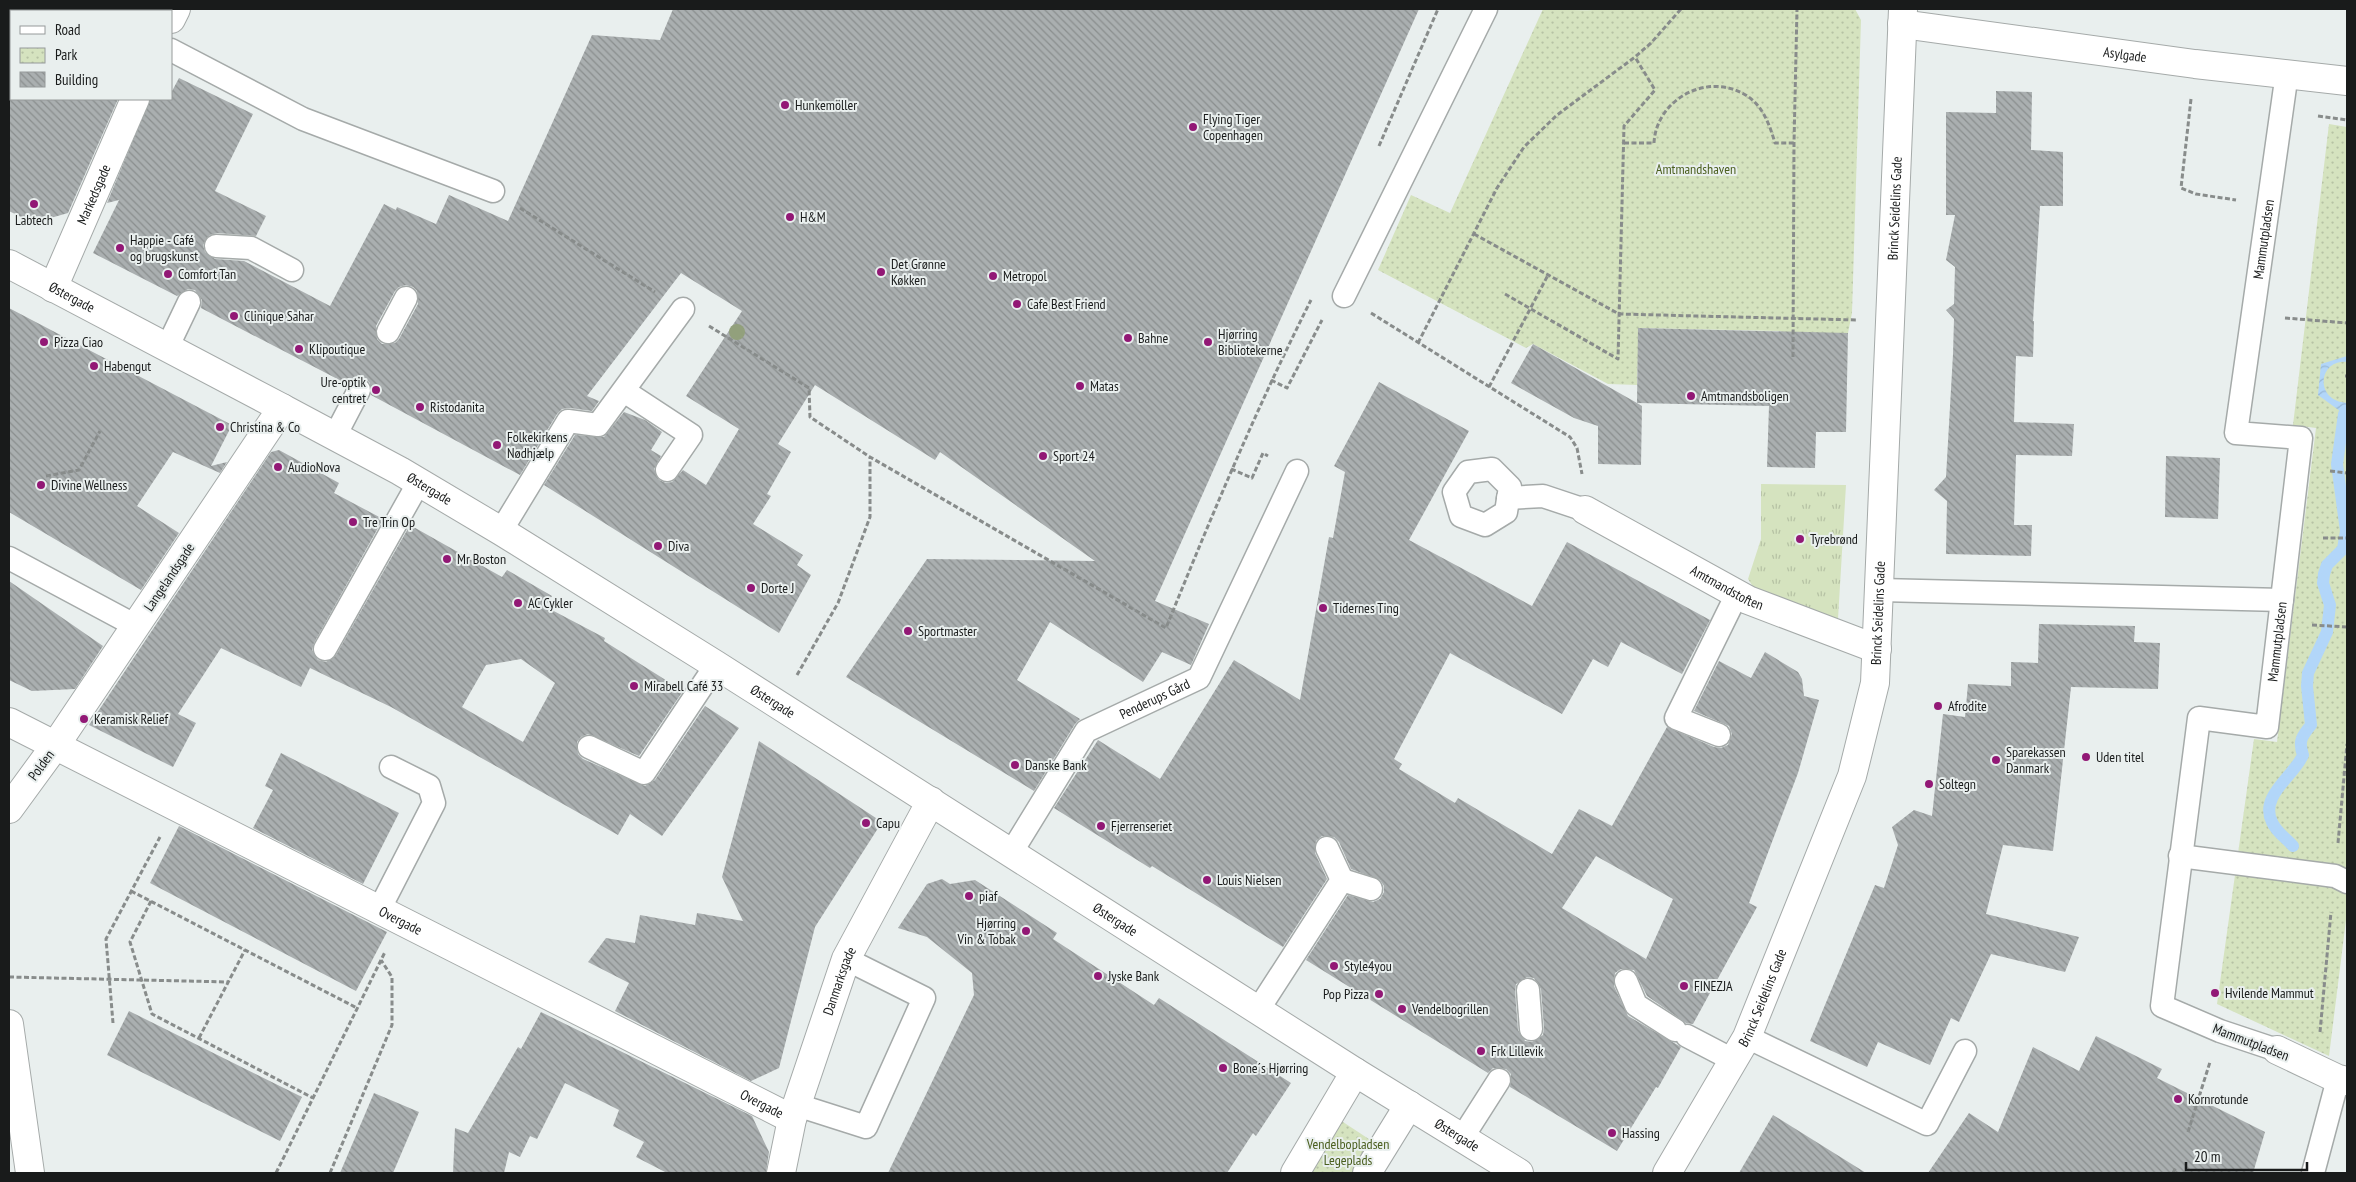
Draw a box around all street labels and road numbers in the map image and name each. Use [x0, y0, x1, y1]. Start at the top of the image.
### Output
street label: Asylgade [2102, 43, 2148, 66]
street label: Brinck Seidelins Gade [1884, 156, 1906, 261]
street label: Markedsgade [73, 161, 115, 227]
street label: Mammutpladsen [2249, 198, 2278, 280]
street label: Østergade [46, 278, 98, 317]
street label: Østergade [404, 468, 455, 509]
street label: Langelandsgade [140, 539, 199, 615]
street label: Brinck Seidelins Gade [1867, 560, 1889, 665]
street label: Amtmandstoften [1687, 561, 1766, 614]
street label: Mammutpladsen [2263, 601, 2291, 683]
street label: Penderups Gård [1116, 675, 1193, 723]
street label: Østergade [747, 680, 799, 722]
street label: Polden [24, 746, 58, 784]
street label: Østergade [1090, 898, 1141, 940]
street label: Overgade [376, 902, 425, 939]
street label: Danmarksgade [819, 943, 860, 1017]
street label: Brinck Seidelins Gade [1734, 946, 1791, 1050]
street label: Mammutpladsen [2210, 1019, 2292, 1065]
street label: Overgade [737, 1085, 787, 1122]
street label: Østergade [1431, 1114, 1483, 1156]

